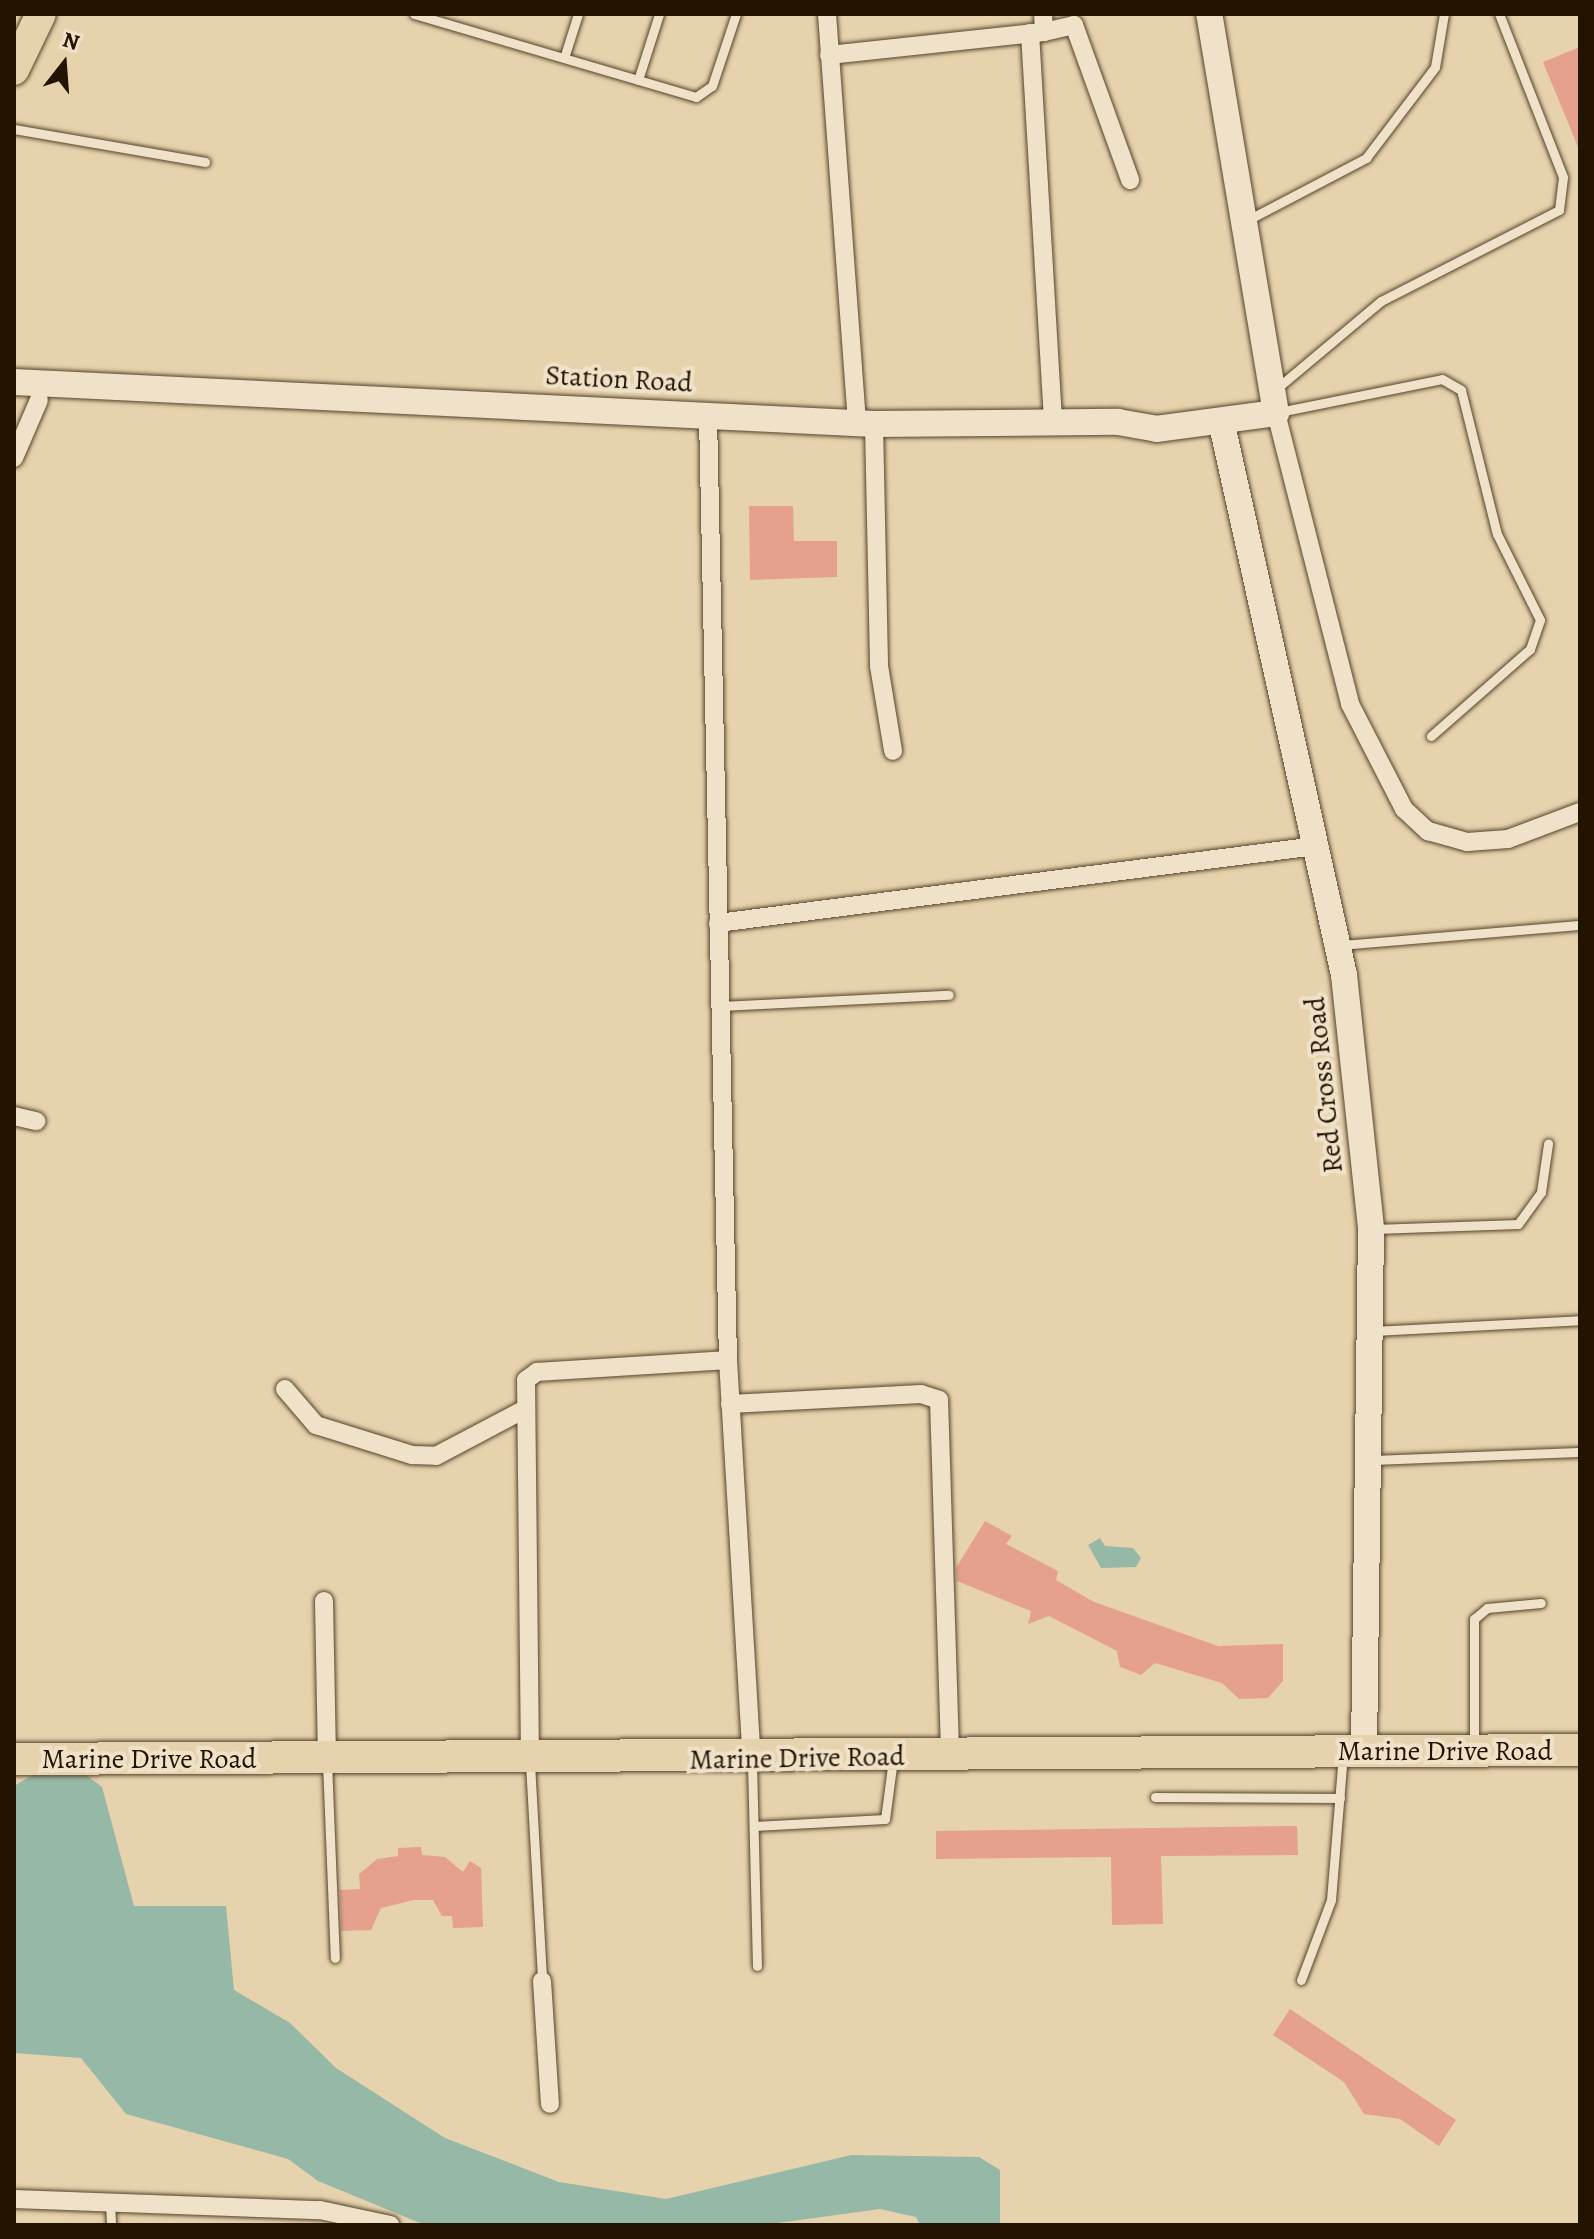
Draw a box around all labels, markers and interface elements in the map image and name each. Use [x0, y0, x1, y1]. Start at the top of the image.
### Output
north arrow [24, 24, 104, 104]
text: N [59, 24, 83, 58]
street label: Station Road [545, 358, 693, 400]
street label: Red Cross Road [1298, 995, 1350, 1175]
street label: Marine Drive Road [1337, 1734, 1553, 1768]
street label: Marine Drive Road [689, 1739, 905, 1777]
street label: Marine Drive Road [41, 1742, 257, 1776]

